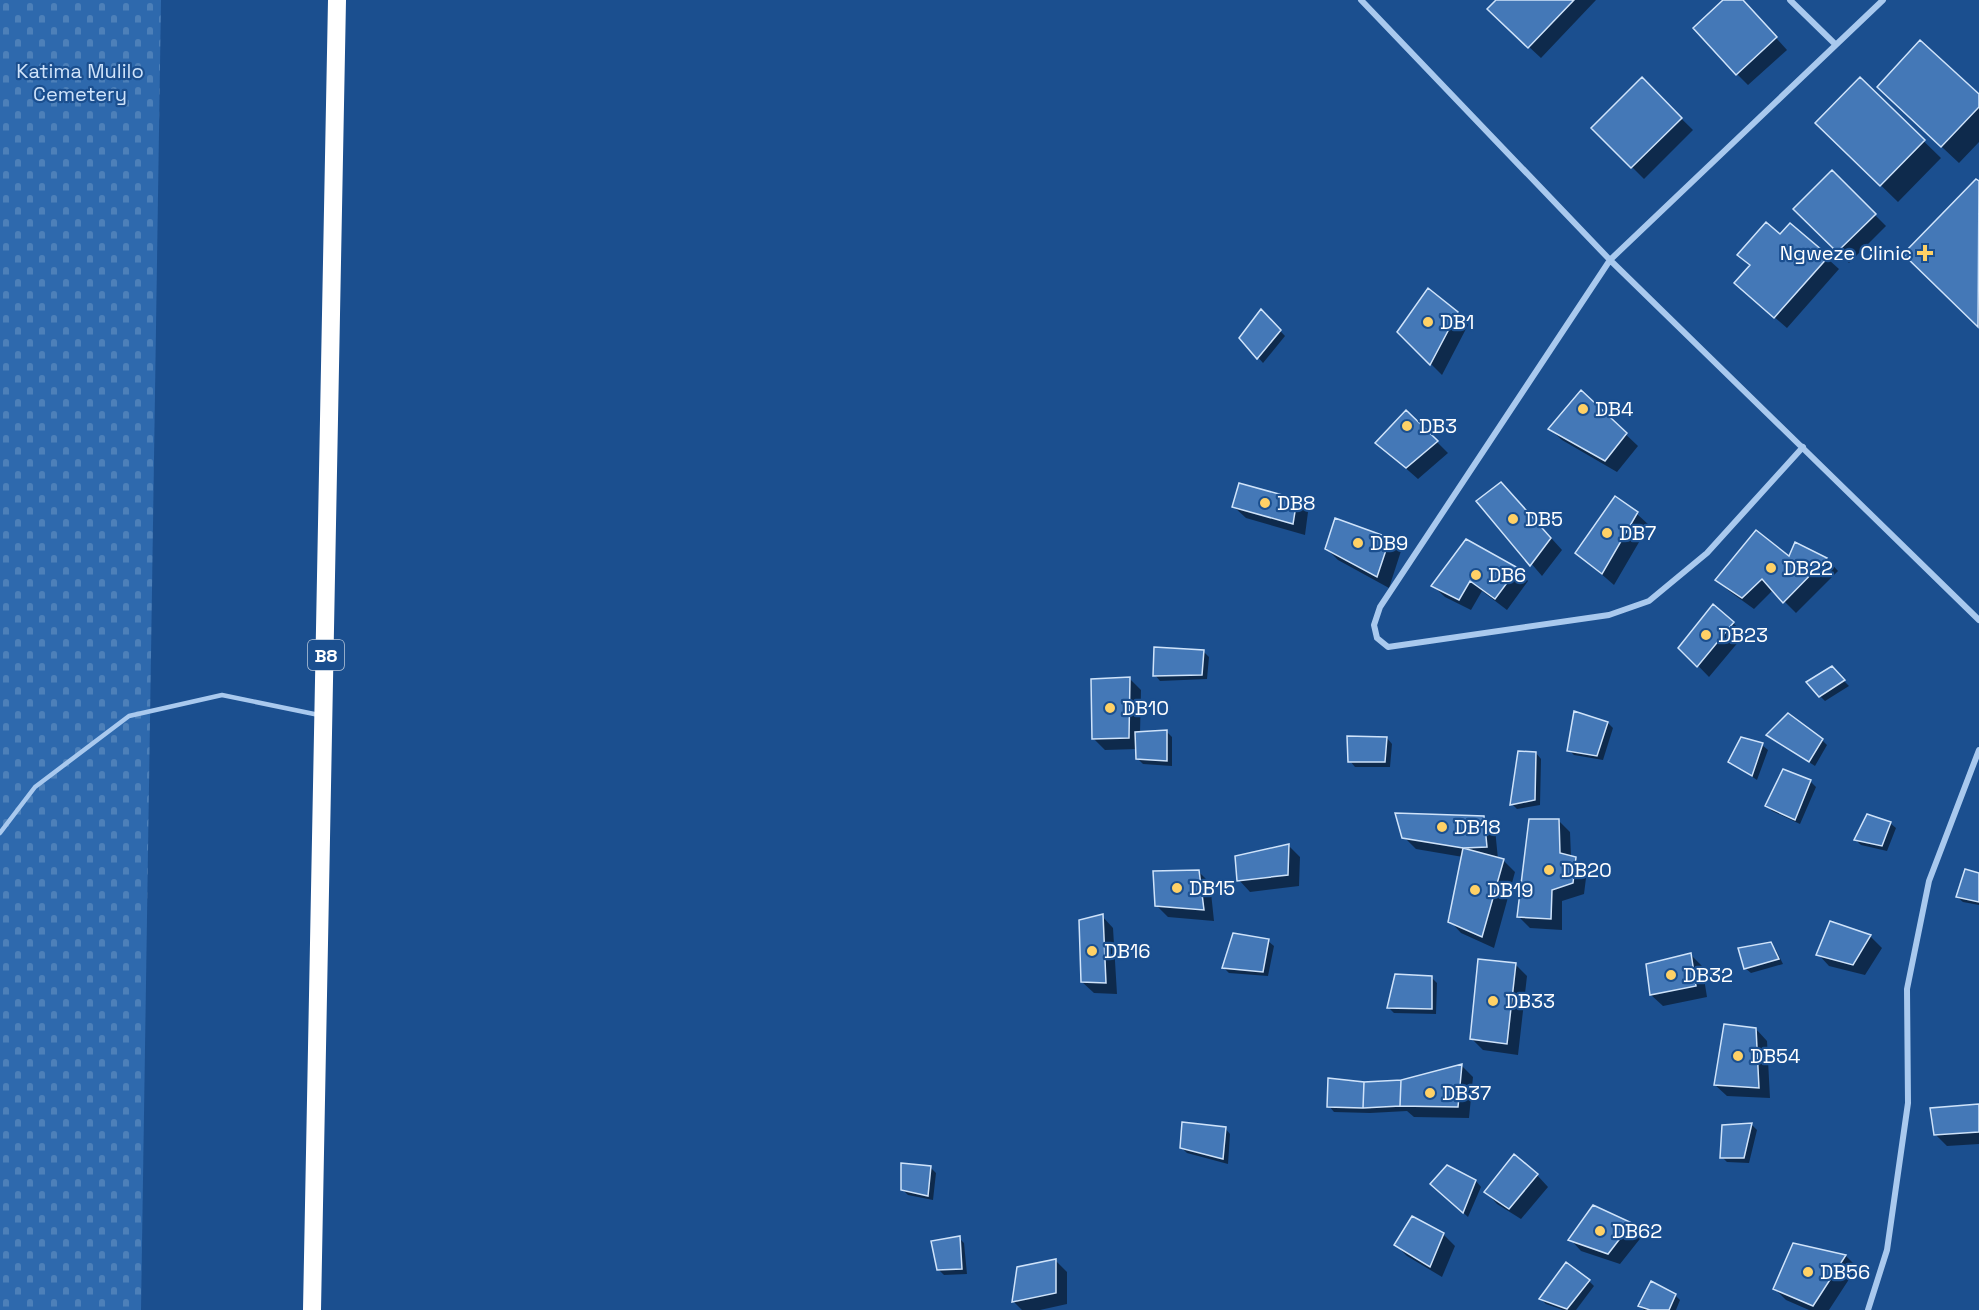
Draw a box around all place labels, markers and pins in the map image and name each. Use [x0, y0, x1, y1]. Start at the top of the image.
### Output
place label: Ngweze Clinic [1780, 240, 1912, 266]
marker: Ngweze Clinic [1916, 244, 1934, 262]
place label: DB1 [1440, 309, 1474, 335]
marker: DB1 [1421, 315, 1435, 329]
place label: DB4 [1595, 396, 1633, 422]
marker: DB4 [1576, 402, 1590, 416]
place label: DB3 [1419, 413, 1457, 439]
marker: DB3 [1400, 419, 1414, 433]
place label: DB8 [1277, 490, 1315, 516]
marker: DB8 [1258, 496, 1272, 510]
place label: DB5 [1525, 506, 1563, 532]
marker: DB5 [1506, 512, 1520, 526]
place label: DB7 [1619, 520, 1656, 546]
marker: DB7 [1600, 526, 1614, 540]
place label: DB9 [1370, 530, 1408, 556]
marker: DB9 [1351, 536, 1365, 550]
place label: DB22 [1783, 555, 1833, 581]
marker: DB22 [1764, 561, 1778, 575]
place label: DB6 [1488, 562, 1526, 588]
marker: DB6 [1469, 568, 1483, 582]
place label: DB23 [1718, 622, 1768, 648]
marker: DB23 [1699, 628, 1713, 642]
place label: DB10 [1122, 695, 1169, 721]
marker: DB10 [1103, 701, 1117, 715]
place label: DB18 [1454, 814, 1501, 840]
marker: DB18 [1435, 820, 1449, 834]
place label: DB20 [1561, 857, 1612, 883]
marker: DB20 [1542, 863, 1556, 877]
place label: DB15 [1189, 875, 1235, 901]
place label: DB19 [1487, 877, 1534, 903]
marker: DB15 [1170, 881, 1184, 895]
marker: DB19 [1468, 883, 1482, 897]
place label: DB16 [1104, 938, 1151, 964]
marker: DB16 [1085, 944, 1099, 958]
place label: DB32 [1683, 962, 1733, 988]
marker: DB32 [1664, 968, 1678, 982]
place label: DB33 [1505, 988, 1555, 1014]
marker: DB33 [1486, 994, 1500, 1008]
place label: DB54 [1750, 1043, 1800, 1069]
marker: DB54 [1731, 1049, 1745, 1063]
place label: DB37 [1442, 1080, 1491, 1106]
marker: DB37 [1423, 1086, 1437, 1100]
place label: DB62 [1612, 1218, 1662, 1244]
marker: DB62 [1593, 1224, 1607, 1238]
place label: DB56 [1820, 1259, 1870, 1285]
marker: DB56 [1801, 1265, 1815, 1279]

